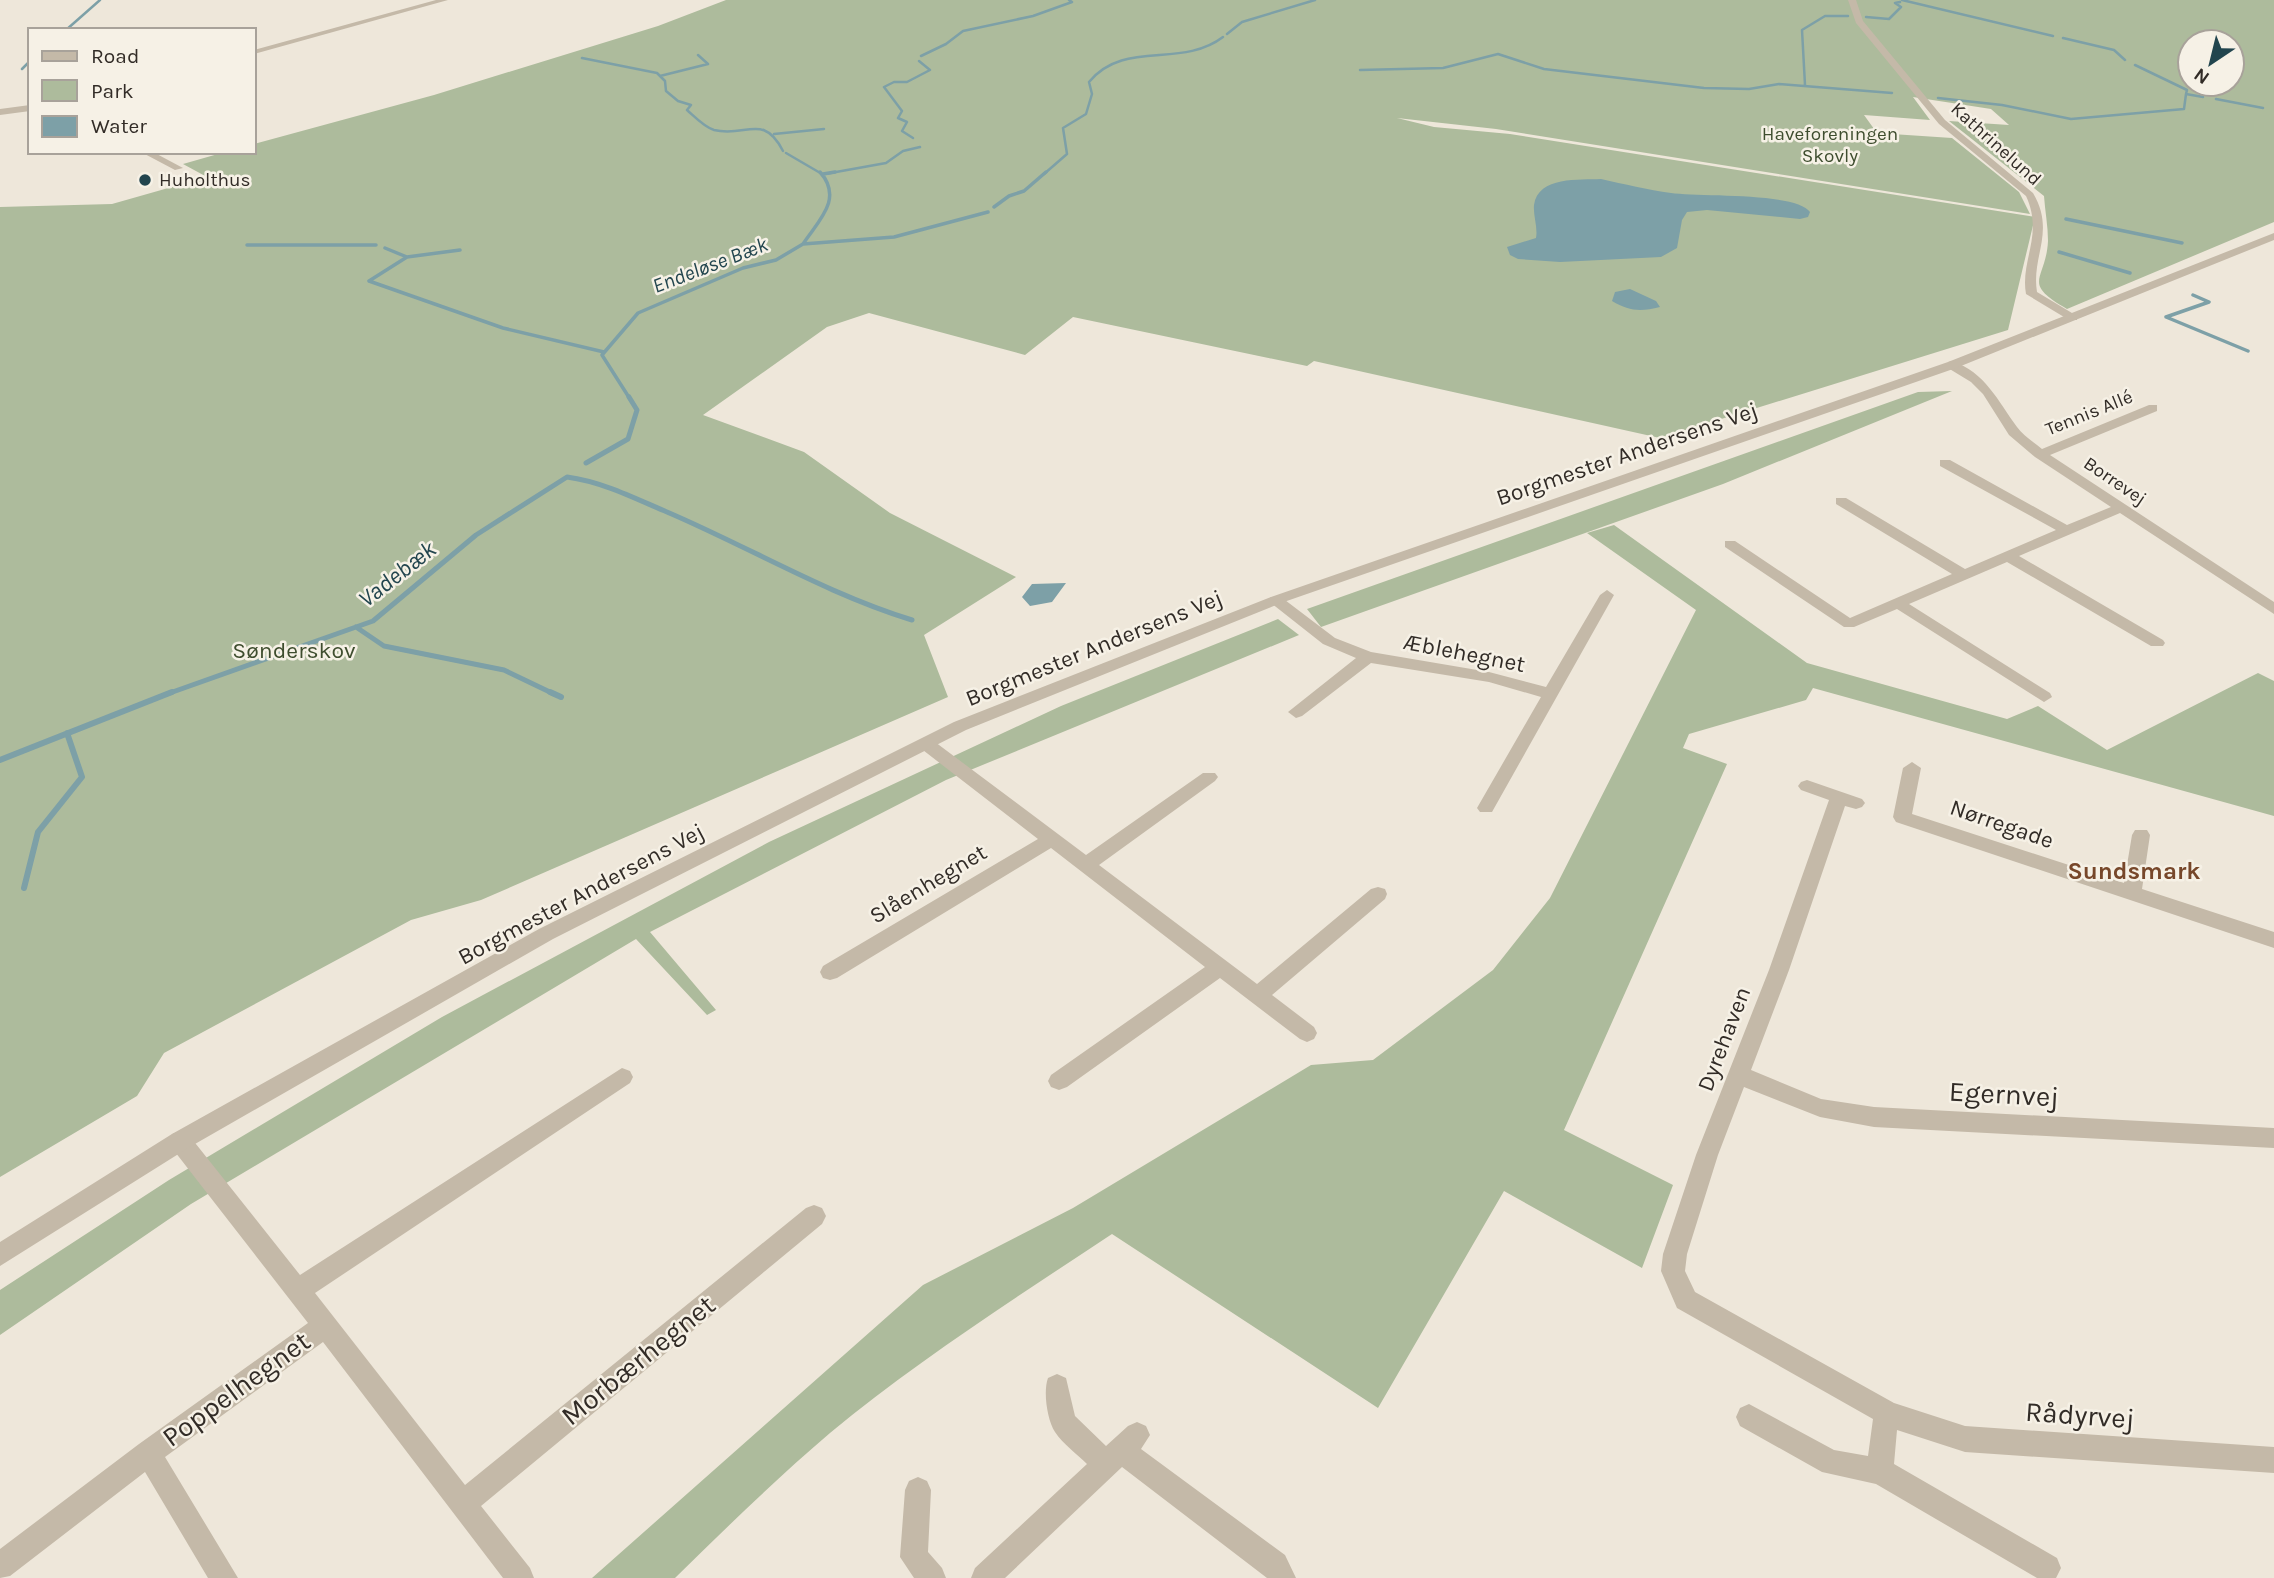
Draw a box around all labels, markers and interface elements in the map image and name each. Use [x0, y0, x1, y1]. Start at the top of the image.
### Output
legend [28, 28, 256, 154]
north arrow [2176, 28, 2246, 98]
text: Road [91, 44, 139, 68]
text: N [2190, 63, 2214, 89]
text: Park [91, 79, 134, 103]
street label: Kathrinelund [1946, 98, 2046, 190]
text: Water [91, 114, 147, 138]
park label: Haveforeningen Skovly [1762, 123, 1898, 167]
place label: Huholthus [159, 169, 250, 191]
marker: Huholthus [137, 172, 153, 188]
water label: Endeløse Bæk [649, 232, 771, 298]
street label: Tennis Allé [2042, 386, 2136, 440]
street label: Borgmester Andersens Vej [1493, 396, 1761, 512]
street label: Borrevej [2079, 452, 2151, 510]
water label: Vadebæk [353, 535, 442, 613]
street label: Borgmester Andersens Vej [962, 584, 1226, 712]
street label: Æblehegnet [1400, 628, 1528, 678]
park label: Sønderskov [232, 637, 356, 664]
street label: Nørregade [1947, 794, 2057, 854]
street label: Borgmester Andersens Vej [453, 818, 709, 970]
street label: Slåenhegnet [865, 838, 992, 929]
district label: Sundsmark [2067, 857, 2201, 885]
street label: Dyrehaven [1692, 983, 1756, 1095]
street label: Egernvej [1948, 1075, 2060, 1113]
street label: Morbærhegnet [554, 1288, 722, 1432]
street label: Poppelhegnet [156, 1324, 316, 1454]
street label: Rådyrvej [2024, 1395, 2136, 1435]

